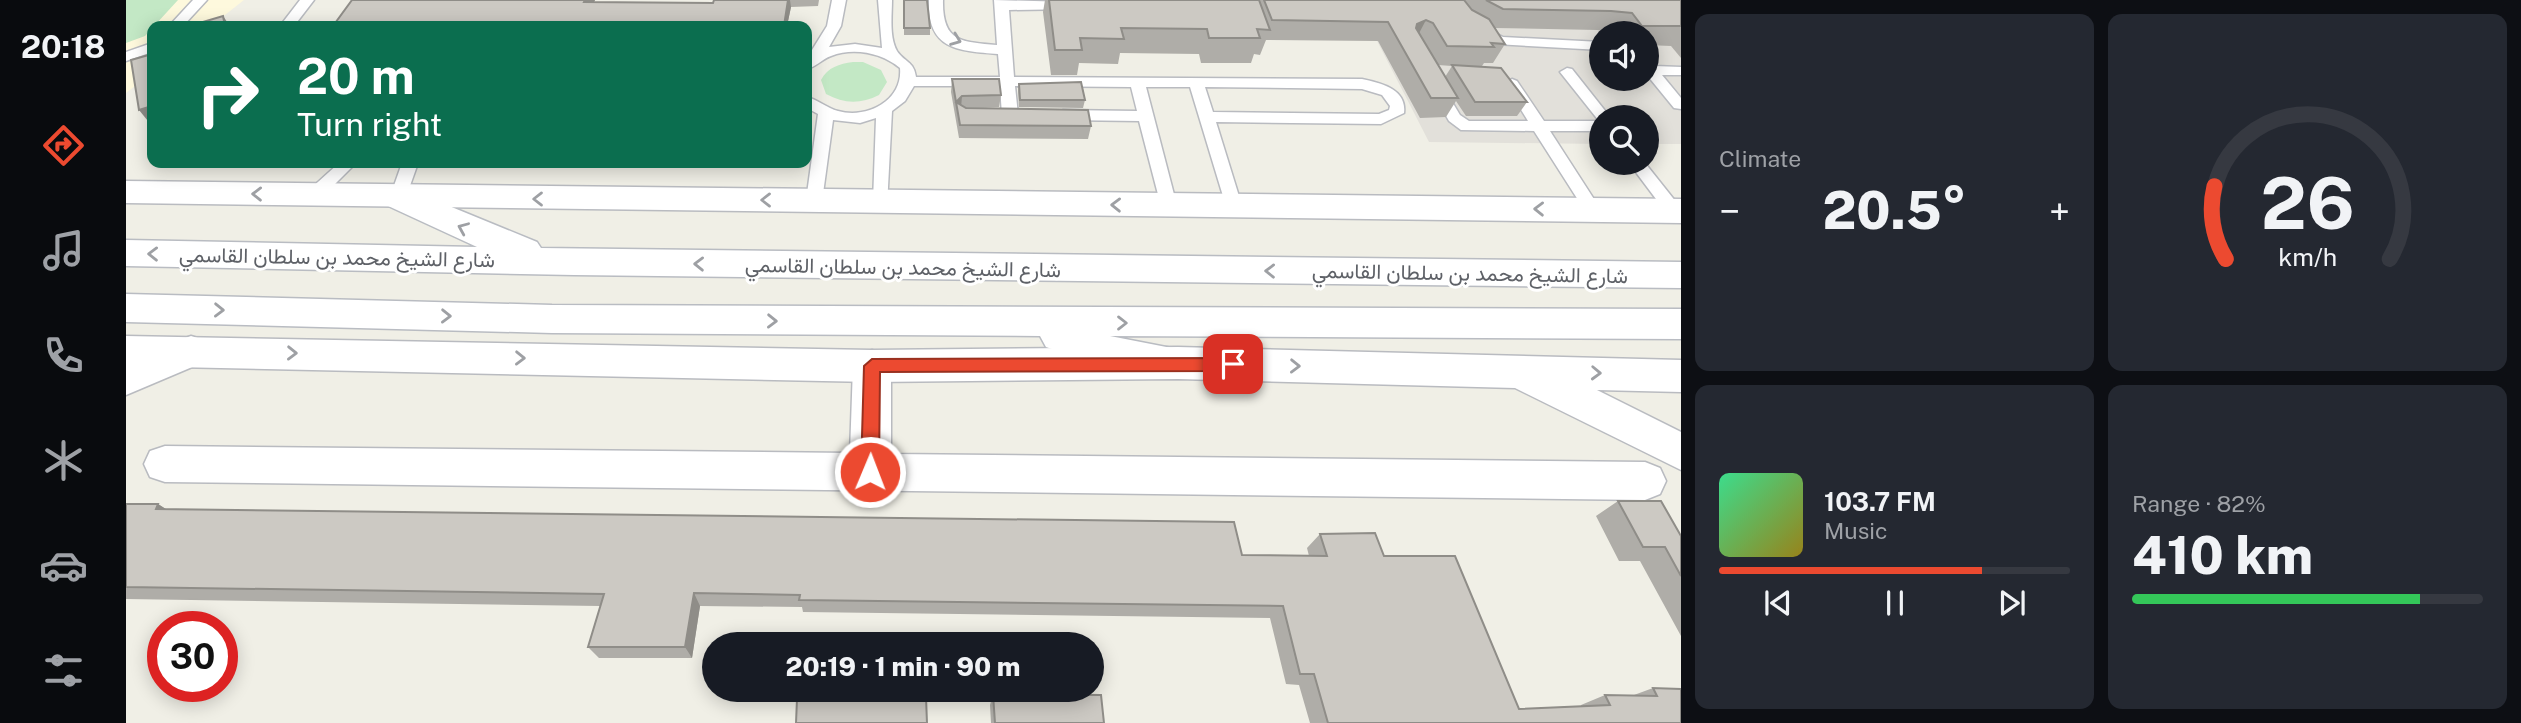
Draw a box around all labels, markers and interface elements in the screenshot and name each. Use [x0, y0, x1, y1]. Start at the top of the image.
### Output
map controls [1589, 21, 1659, 175]
button: sound [1589, 21, 1659, 91]
text: 20:18 [21, 28, 105, 65]
one-way arrow [949, 32, 961, 46]
text: 20 m [297, 47, 415, 105]
icon: right [182, 49, 273, 140]
button: search [1589, 105, 1659, 175]
text: Turn right [297, 106, 442, 143]
icon: directions [39, 121, 88, 170]
text: Climate [1719, 145, 1801, 172]
text: 26 [2260, 160, 2355, 245]
text: 20.5° [1822, 180, 1967, 241]
one-way arrow [251, 186, 261, 202]
text: − [1719, 189, 1740, 234]
text: + [2049, 189, 2070, 234]
one-way arrow [533, 191, 544, 206]
one-way arrow [760, 193, 771, 208]
one-way arrow [1110, 197, 1121, 213]
one-way arrow [1534, 202, 1545, 217]
one-way arrow [457, 222, 470, 236]
icon: music [39, 226, 88, 275]
text: km/h [2278, 241, 2337, 271]
street label: شارع الشيخ محمد بن سلطان القاسمي [179, 242, 495, 277]
one-way arrow [148, 246, 159, 261]
street label: شارع الشيخ محمد بن سلطان القاسمي [745, 252, 1061, 287]
one-way arrow [694, 256, 704, 272]
street label: شارع الشيخ محمد بن سلطان القاسمي [1312, 258, 1628, 293]
one-way arrow [1264, 263, 1275, 279]
one-way arrow [214, 302, 224, 318]
one-way arrow [441, 308, 452, 324]
one-way arrow [767, 313, 777, 329]
one-way arrow [1117, 315, 1127, 331]
icon: phone [39, 331, 88, 380]
pin [1203, 334, 1263, 394]
one-way arrow [287, 345, 298, 361]
icon: arrive [1214, 345, 1252, 383]
one-way arrow [515, 350, 525, 366]
one-way arrow [1290, 358, 1301, 374]
one-way arrow [1591, 366, 1602, 381]
position arrow [833, 435, 907, 509]
icon: climate [39, 436, 88, 485]
text: 103.7 FM [1824, 486, 1936, 517]
text: Range · 82% [2132, 490, 2266, 517]
text: Music [1824, 517, 1888, 544]
text: 410 km [2132, 525, 2313, 586]
icon: car [39, 541, 88, 590]
icon: previous [1759, 584, 1797, 622]
icon: pause [1876, 584, 1914, 622]
icon: next [1993, 584, 2031, 622]
speed limit sign: 30 [147, 611, 238, 702]
icon: filters [39, 646, 88, 695]
text: 20:19 · 1 min · 90 m [786, 651, 1020, 682]

